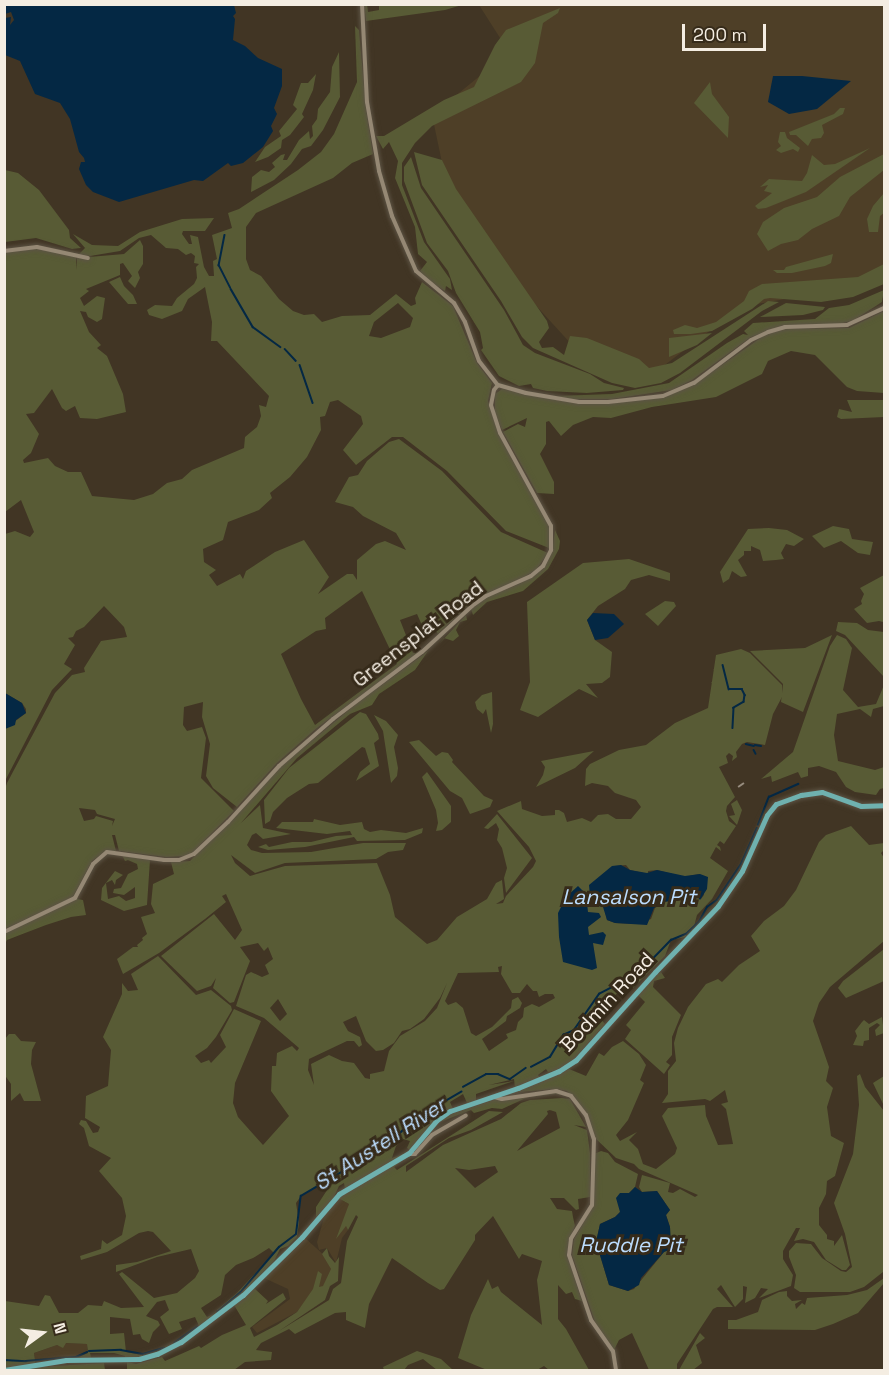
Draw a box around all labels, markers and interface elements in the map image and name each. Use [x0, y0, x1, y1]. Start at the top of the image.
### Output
scale bar [685, 12, 769, 50]
text: 200 m [693, 23, 747, 46]
street label: Greensplat Road [348, 576, 488, 692]
water label: Lansalson Pit [562, 884, 696, 910]
street label: Bodmin Road [555, 947, 659, 1057]
water label: St Austell River [309, 1092, 451, 1196]
water label: Ruddle Pit [579, 1232, 683, 1258]
north arrow [12, 1303, 72, 1363]
text: N [48, 1320, 71, 1336]

